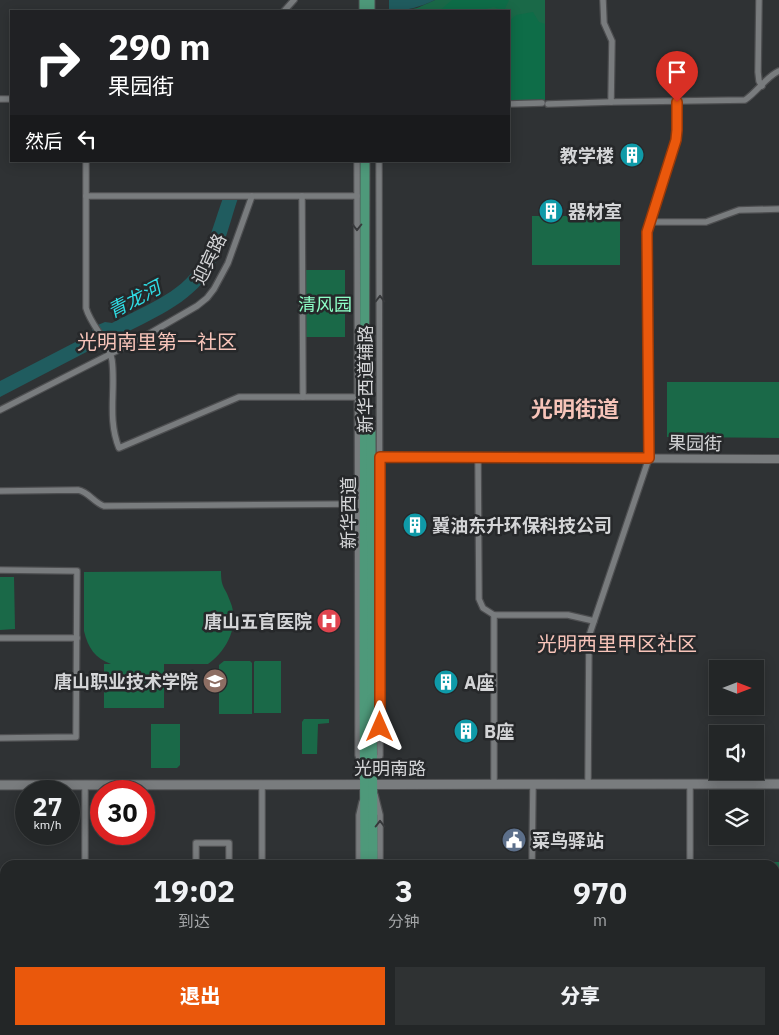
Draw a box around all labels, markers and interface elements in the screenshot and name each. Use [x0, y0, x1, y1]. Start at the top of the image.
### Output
text: 290 m [108, 24, 211, 70]
icon: right [25, 30, 90, 95]
pin [656, 51, 698, 102]
icon: arrive [663, 58, 691, 86]
text: 果园街 [108, 71, 174, 100]
icon: left [73, 125, 101, 153]
text: 然后 [25, 129, 63, 153]
building icon: 教学楼 [619, 142, 645, 168]
place label: 教学楼 [560, 144, 614, 167]
building icon: 器材室 [538, 198, 564, 224]
place label: 器材室 [568, 200, 622, 223]
one-way arrow [352, 224, 362, 232]
street label: 迎宾路 [187, 230, 231, 288]
water label: 青龙河 [103, 273, 168, 323]
park label: 清风园 [298, 293, 352, 316]
one-way arrow [375, 295, 385, 302]
street label: 新华西道辅路 [354, 325, 377, 433]
district label: 光明南里第一社区 [77, 328, 237, 355]
district label: 光明街道 [531, 394, 619, 423]
street label: 果园街 [668, 431, 722, 455]
street label: 新华西道 [337, 477, 360, 549]
building icon: 冀油东升环保科技公司 [402, 512, 428, 538]
place label: 冀油东升环保科技公司 [432, 514, 612, 537]
hospital icon: 唐山五官医院 [316, 608, 342, 634]
place label: 唐山五官医院 [204, 610, 312, 633]
district label: 光明西里甲区社区 [537, 630, 697, 657]
north arrow [709, 660, 764, 715]
map controls [709, 660, 764, 845]
school or university icon: 唐山职业技术学院 [202, 668, 228, 694]
building icon: A座 [433, 669, 459, 695]
place label: 唐山职业技术学院 [54, 670, 198, 693]
place label: A座 [464, 671, 494, 694]
position arrow [353, 700, 405, 752]
building icon: B座 [453, 718, 479, 744]
place label: B座 [484, 720, 514, 743]
button: sound [709, 725, 764, 780]
street label: 光明南路 [354, 757, 426, 780]
speed limit sign: 30 [90, 780, 155, 845]
text: 27 [32, 790, 63, 823]
button: layers [709, 790, 764, 845]
text: km/h [33, 817, 62, 832]
one-way arrow [375, 820, 385, 828]
public building icon: 菜鸟驿站 [501, 827, 527, 853]
place label: 菜鸟驿站 [532, 829, 604, 852]
text: 19:02 [153, 871, 235, 910]
text: 3 [395, 871, 413, 910]
text: 970 [573, 873, 627, 912]
text: m [593, 910, 607, 930]
text: 到达 [178, 911, 210, 931]
text: 分钟 [388, 911, 420, 931]
button: 退出 [15, 967, 385, 1025]
button: 分享 [395, 967, 765, 1025]

